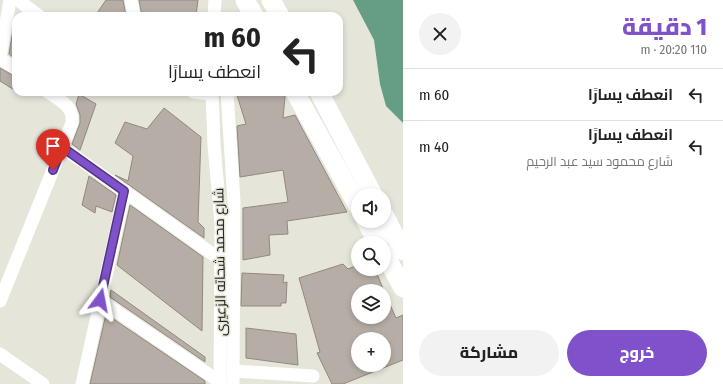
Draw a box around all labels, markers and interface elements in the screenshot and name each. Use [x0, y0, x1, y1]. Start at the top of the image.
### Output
button: close [419, 13, 461, 55]
text: 1 دقيقة [622, 13, 707, 41]
text: 60 m [204, 21, 261, 54]
icon: left [275, 28, 327, 80]
text: 110 m · 20:20 [641, 42, 707, 57]
text: انعطف يسارًا [168, 61, 261, 83]
icon: left [685, 84, 707, 106]
text: 60 m [419, 86, 449, 104]
text: انعطف يسارًا [588, 86, 673, 104]
text: انعطف يسارًا [588, 126, 673, 144]
pin [36, 129, 70, 170]
icon: arrive [42, 135, 64, 157]
icon: left [685, 136, 707, 158]
text: 40 m [419, 138, 449, 156]
text: شارع محمود سيد عبد الرحيم [526, 154, 673, 169]
street label: شارع محمد شحاته الزعيرى [210, 188, 230, 336]
map controls [351, 188, 391, 372]
button: sound [351, 188, 391, 228]
button: search [351, 236, 391, 276]
position arrow [79, 279, 121, 321]
button: layers [351, 284, 391, 324]
button: مشاركة [419, 330, 559, 376]
button: خروج [567, 330, 707, 376]
button: + [351, 332, 391, 372]

